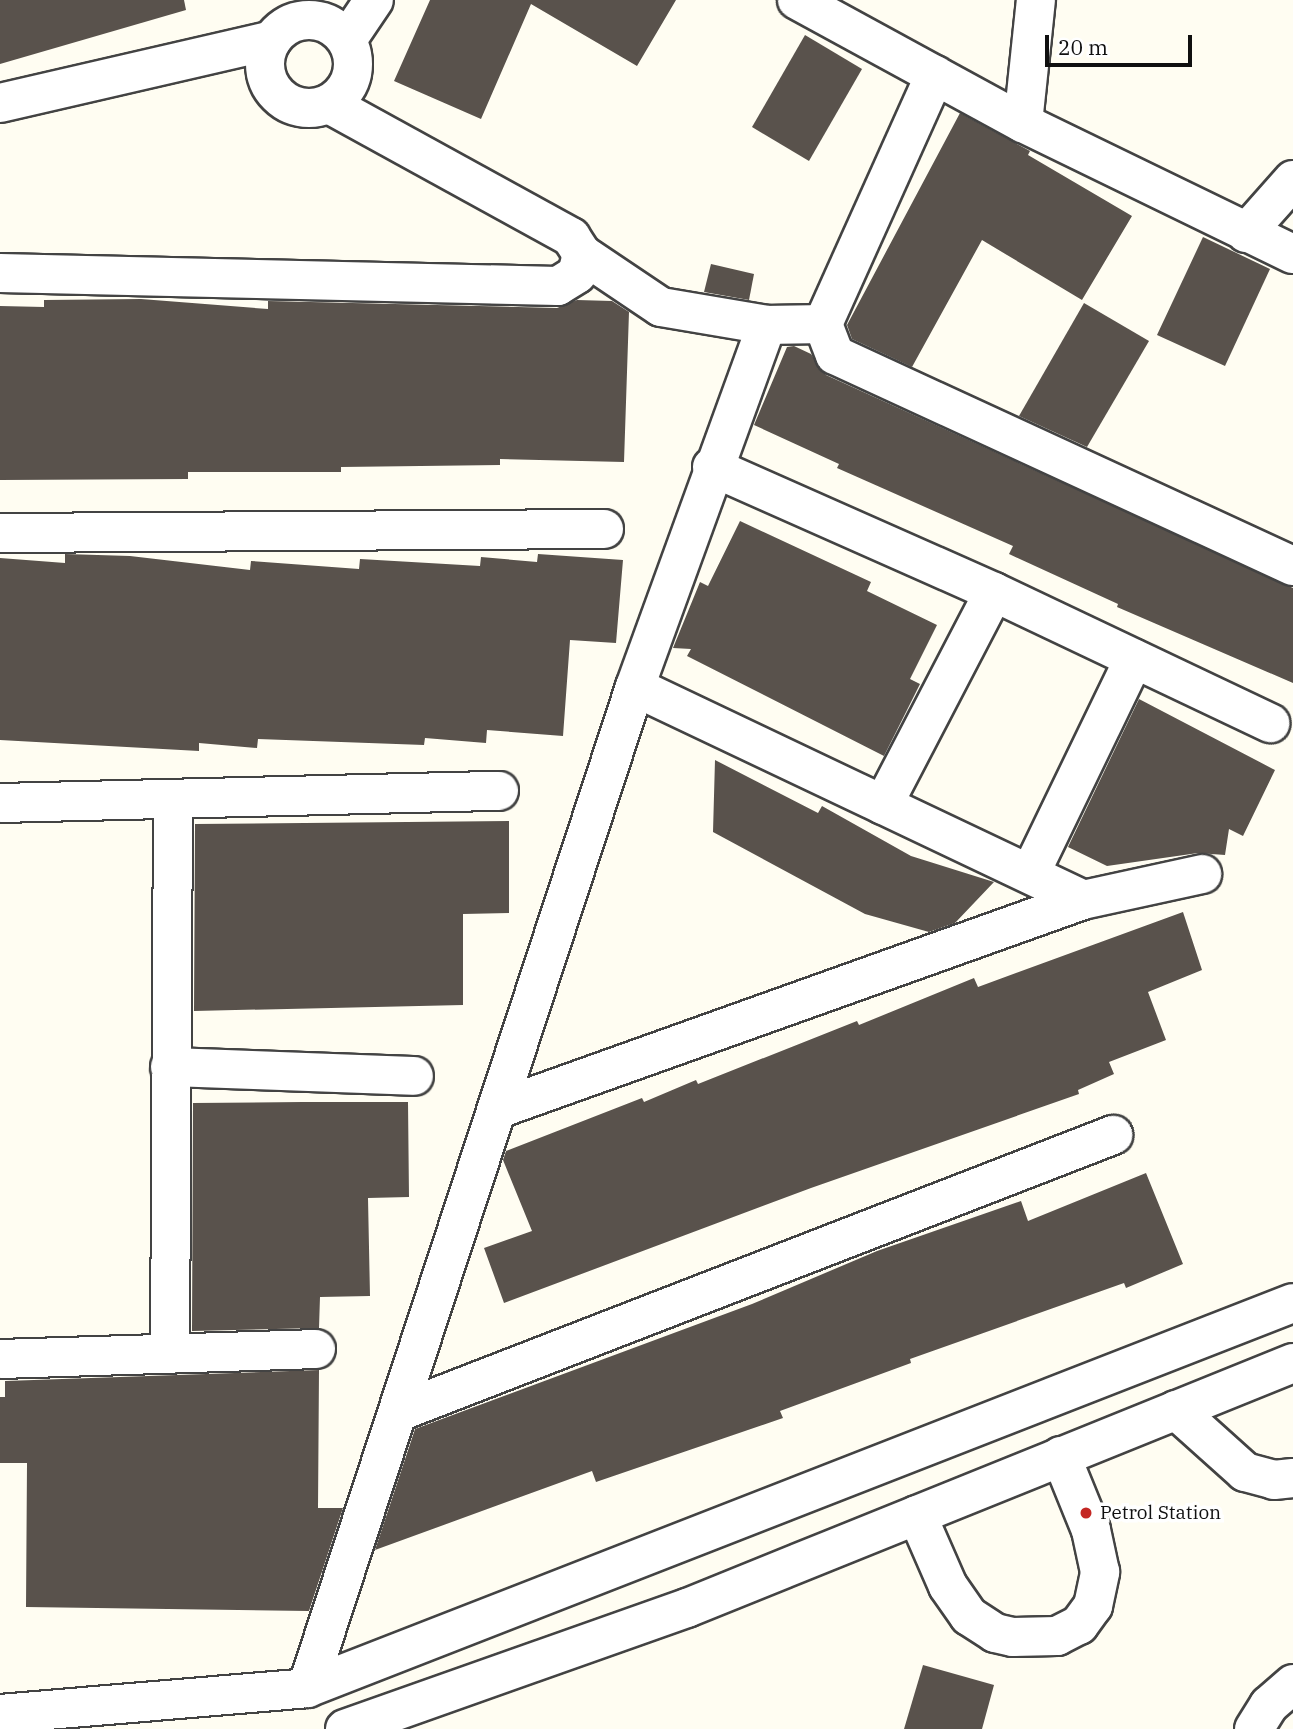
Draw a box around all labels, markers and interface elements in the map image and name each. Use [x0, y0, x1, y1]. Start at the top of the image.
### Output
scale bar [1048, 21, 1195, 65]
text: 20 m [1058, 33, 1108, 61]
place label: Petrol Station [1100, 1502, 1221, 1524]
marker: Petrol Station [1078, 1505, 1094, 1521]

